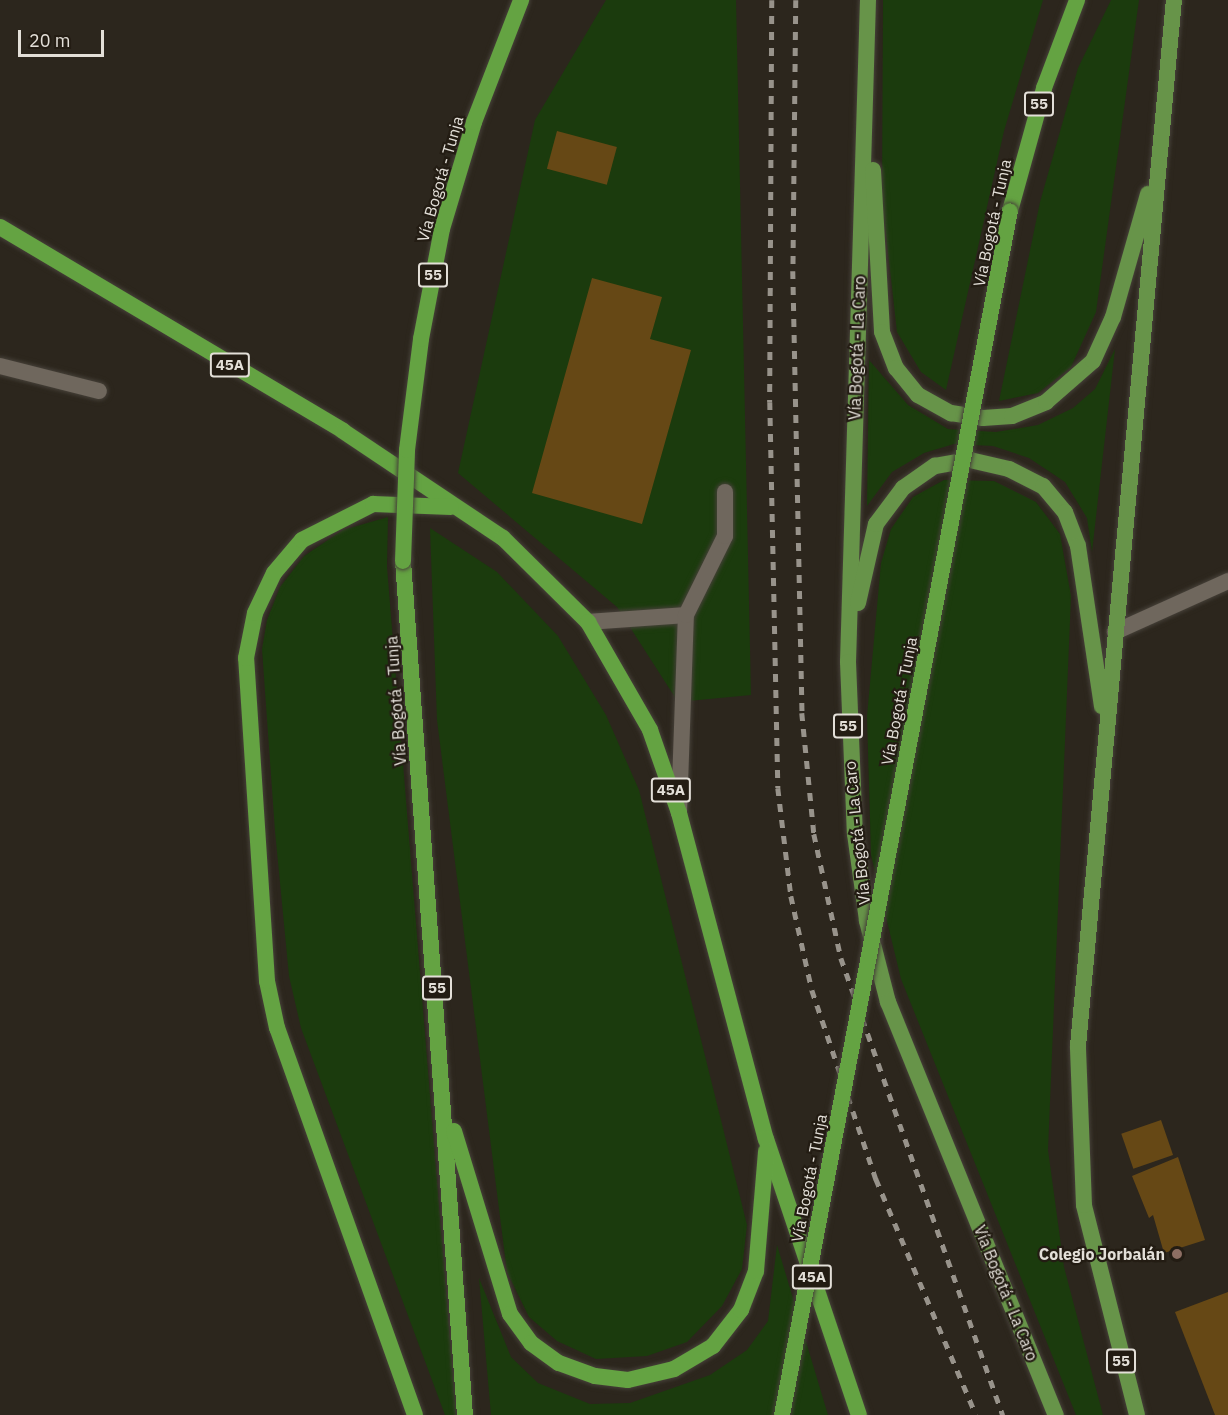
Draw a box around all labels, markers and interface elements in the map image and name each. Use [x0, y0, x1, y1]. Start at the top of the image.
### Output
scale bar [21, 18, 106, 56]
text: 20 m [29, 29, 71, 52]
road number: 55 [1024, 92, 1054, 116]
street label: Vía Bogotá - Tunja [413, 114, 467, 244]
street label: Vía Bogotá - Tunja [969, 157, 1015, 289]
road number: 55 [418, 263, 448, 287]
street label: Vía Bogotá - La Caro [845, 275, 869, 421]
road number: 45A [209, 353, 251, 377]
street label: Vía Bogotá - Tunja [877, 635, 921, 767]
street label: Vía Bogotá - Tunja [382, 636, 410, 766]
road number: 55 [833, 714, 863, 738]
street label: Vía Bogotá - La Caro [840, 760, 874, 906]
road number: 45A [650, 778, 692, 802]
road number: 55 [422, 976, 452, 1000]
street label: Vía Bogotá - Tunja [787, 1112, 831, 1244]
street label: Vía Bogotá - La Caro [970, 1222, 1042, 1364]
place label: Colegio Jorbalán [1039, 1244, 1165, 1264]
marker: Colegio Jorbalán [1170, 1247, 1184, 1261]
road number: 45A [791, 1265, 833, 1289]
road number: 55 [1106, 1349, 1136, 1373]

